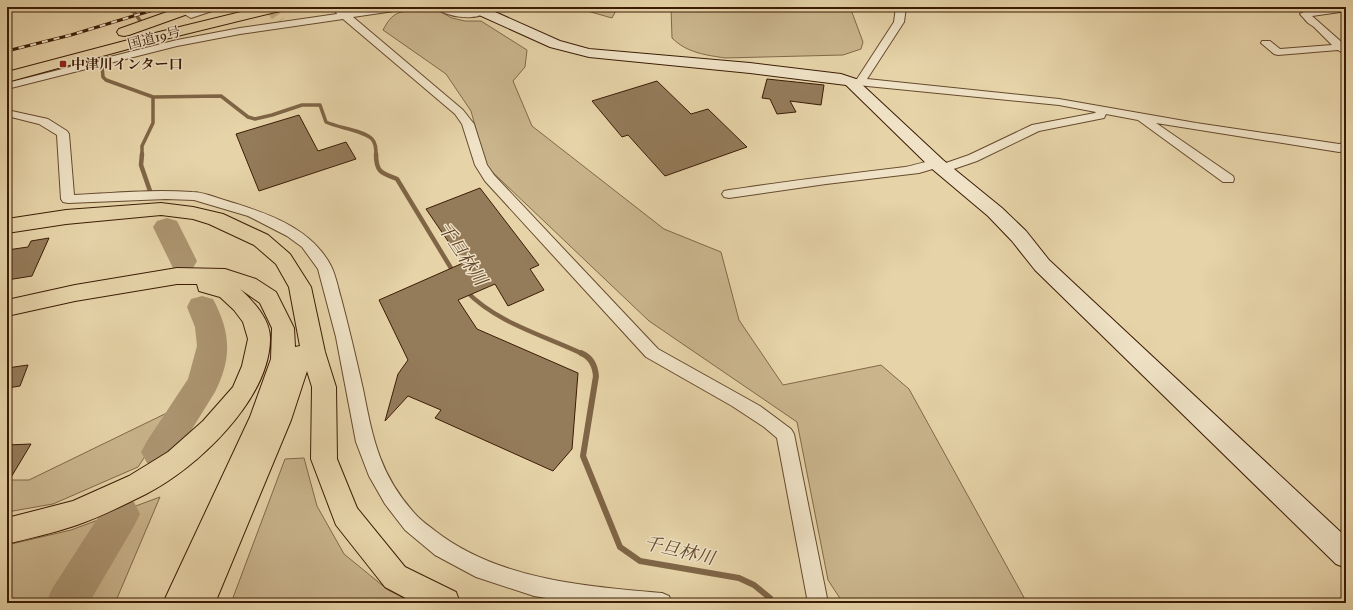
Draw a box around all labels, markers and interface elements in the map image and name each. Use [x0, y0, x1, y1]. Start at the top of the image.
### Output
street label: 国道19号 [126, 23, 182, 53]
place label: 中津川インター口 [71, 56, 182, 73]
marker: 中津川インター口 [58, 59, 68, 69]
water label: 千旦林川 [432, 218, 493, 292]
water label: 千旦林川 [641, 532, 719, 571]

